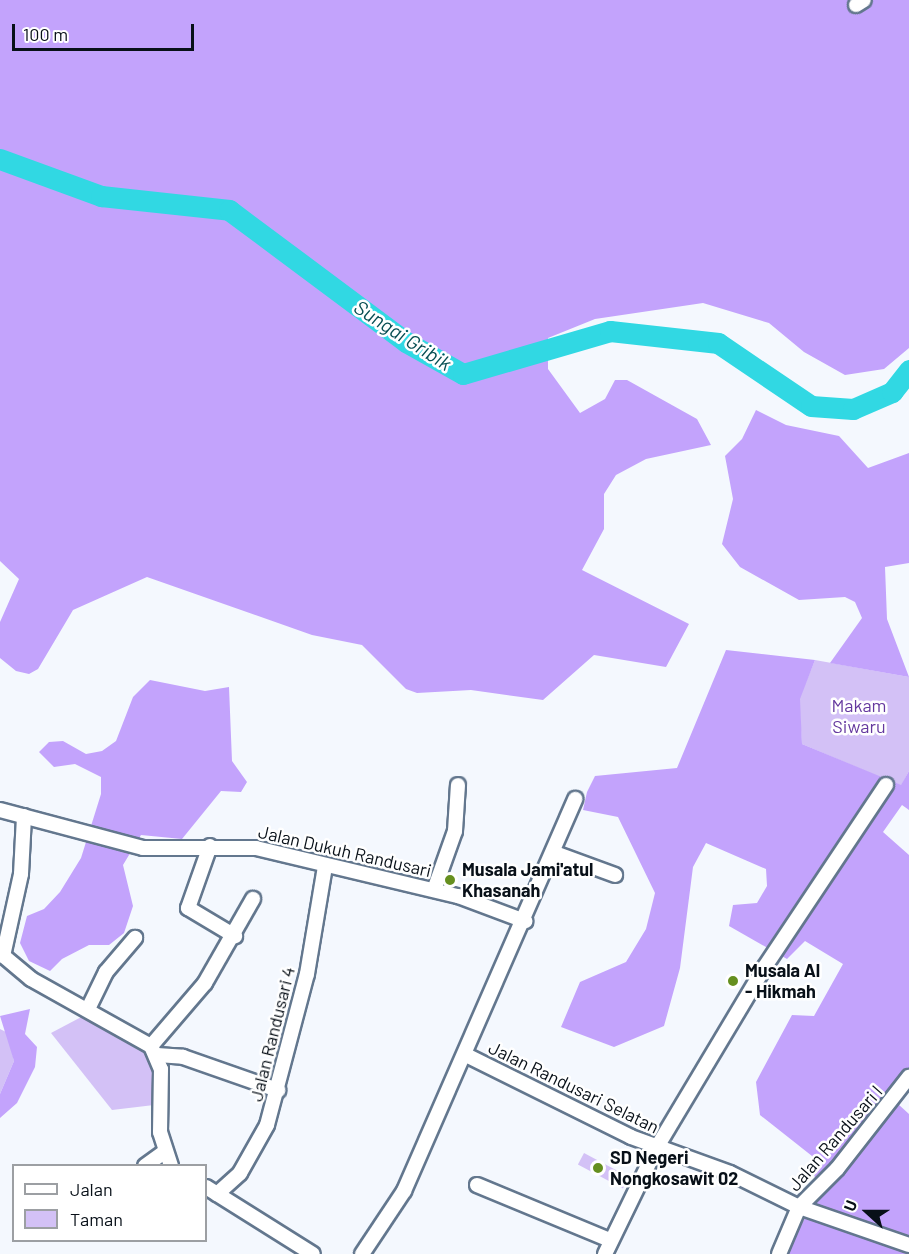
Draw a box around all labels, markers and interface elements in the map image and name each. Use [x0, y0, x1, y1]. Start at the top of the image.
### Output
scale bar [15, 12, 196, 50]
text: 100 m [23, 23, 68, 45]
water label: Sungai Gribik [350, 295, 456, 375]
park label: Makam Siwaru [831, 695, 887, 738]
street label: Jalan Dukuh Randusari [256, 821, 434, 881]
place label: Musala Jami'atul Khasanah [462, 859, 593, 902]
marker: Musala Jami'atul Khasanah [443, 873, 457, 887]
place label: Musala Al - Hikmah [745, 960, 820, 1002]
street label: Jalan Randusari 4 [245, 964, 299, 1104]
marker: Musala Al - Hikmah [726, 974, 740, 988]
street label: Jalan Randusari Selatan [485, 1036, 663, 1138]
street label: Jalan Randusari I [783, 1081, 887, 1195]
place label: SD Negeri Nongkosawit 02 [610, 1147, 738, 1190]
marker: SD Negeri Nongkosawit 02 [591, 1161, 605, 1175]
legend [12, 1164, 207, 1242]
text: Jalan [70, 1178, 113, 1200]
north arrow [837, 1182, 897, 1242]
text: U [839, 1197, 860, 1213]
text: Taman [70, 1208, 123, 1230]

